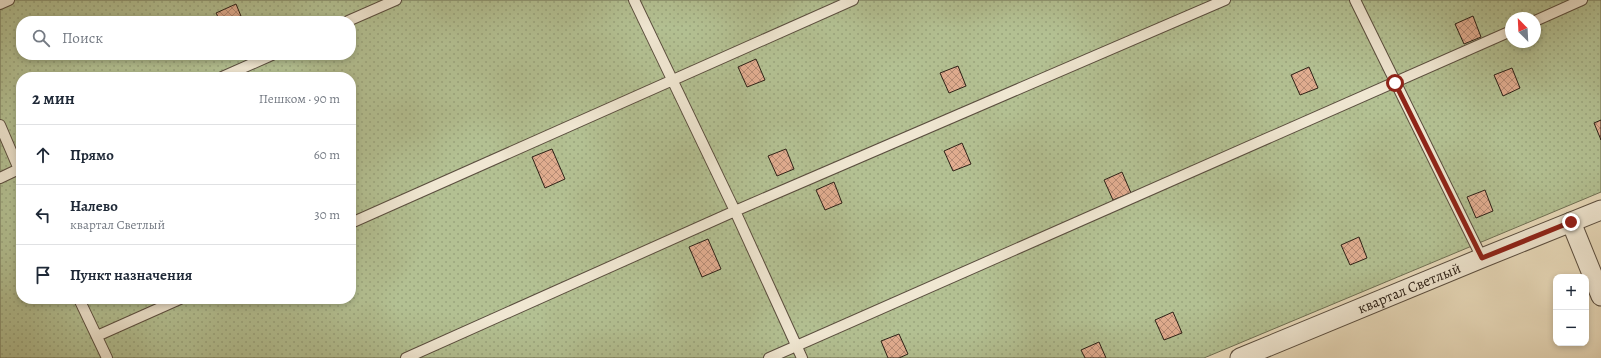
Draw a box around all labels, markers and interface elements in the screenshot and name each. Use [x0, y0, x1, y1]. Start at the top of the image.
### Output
north arrow [1505, 12, 1541, 48]
search box [16, 16, 356, 60]
icon: search [30, 27, 52, 49]
text: Поиск [62, 28, 103, 48]
route start [1386, 74, 1404, 92]
text: 2 мин [32, 87, 75, 110]
text: Пешком · 90 m [259, 90, 340, 107]
icon: ahead [32, 144, 54, 166]
text: Прямо [70, 145, 114, 165]
text: 60 m [314, 146, 340, 163]
text: Налево [70, 196, 118, 216]
icon: left [32, 204, 54, 226]
text: 30 m [314, 206, 340, 223]
route end [1562, 213, 1580, 231]
text: квартал Светлый [70, 216, 165, 233]
street label: квартал Светлый [1355, 258, 1464, 318]
icon: arrive [32, 264, 54, 286]
text: Пункт назначения [70, 265, 192, 285]
map controls [1553, 274, 1589, 346]
button: + [1553, 274, 1589, 310]
button: − [1553, 310, 1589, 346]

